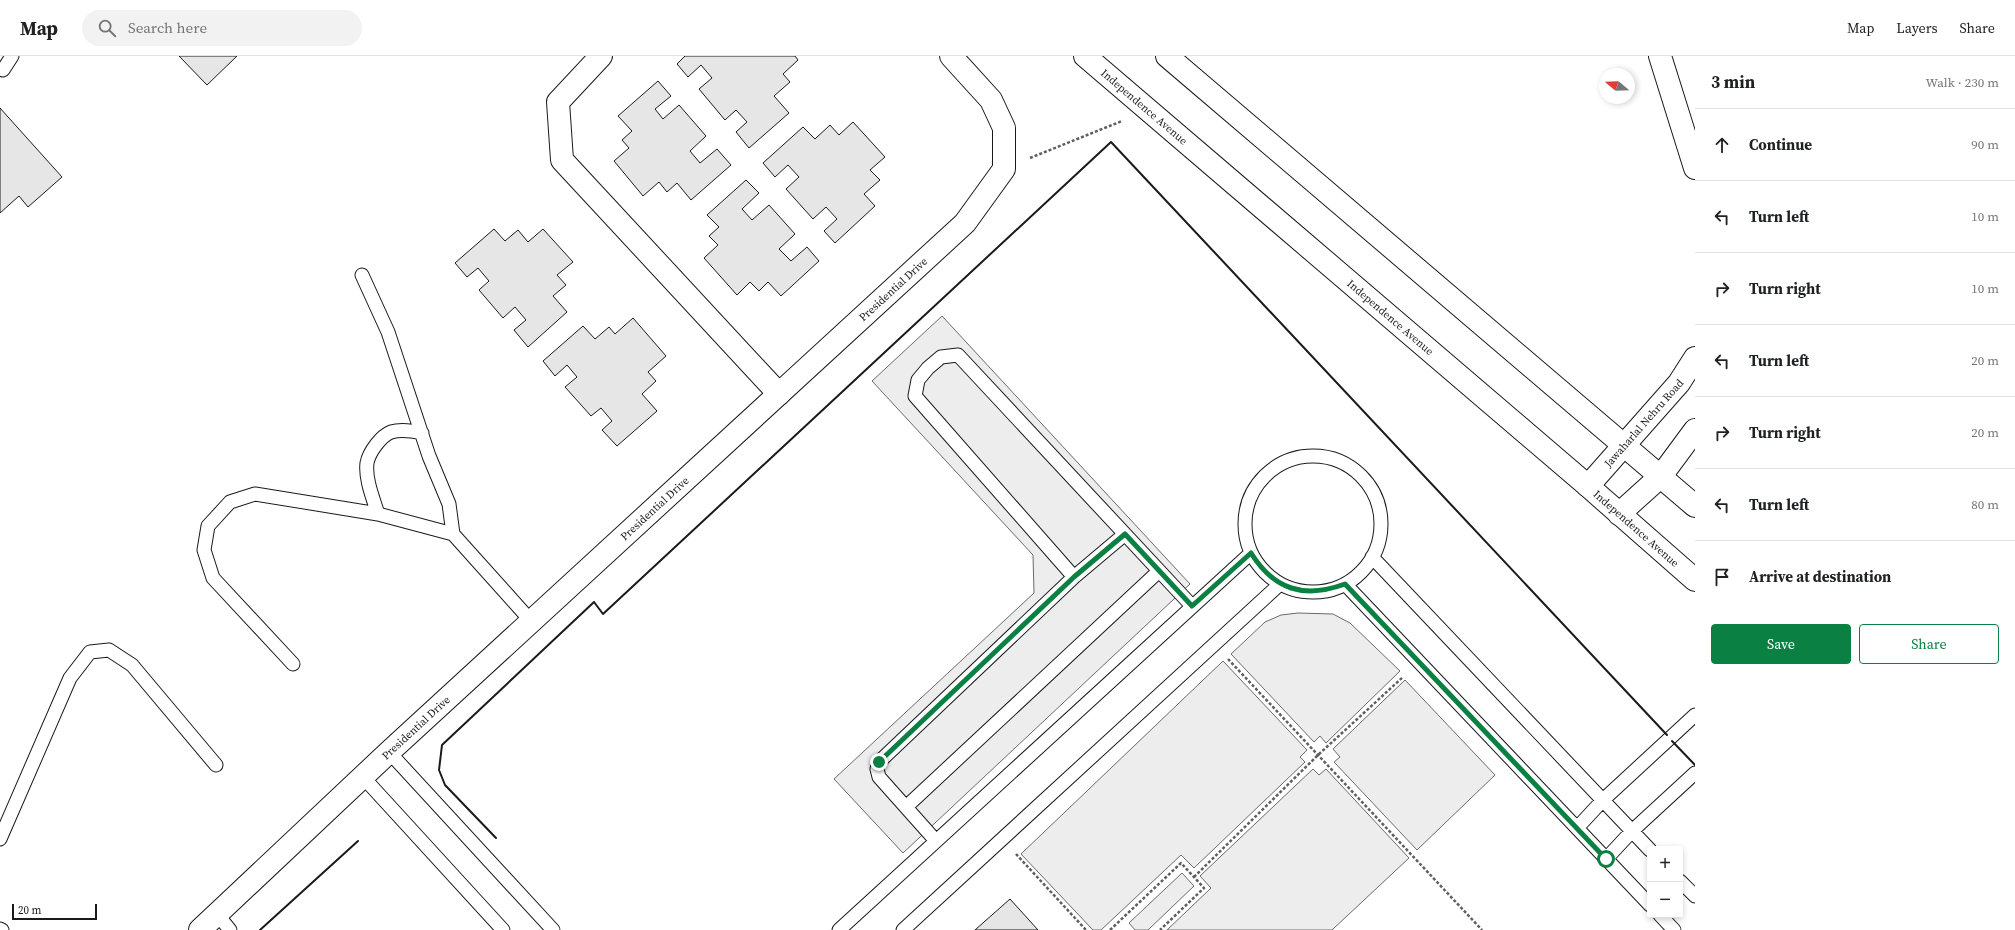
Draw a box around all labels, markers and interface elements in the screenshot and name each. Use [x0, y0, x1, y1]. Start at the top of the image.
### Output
search box [82, 10, 362, 46]
text: Map [20, 15, 58, 41]
icon: search [96, 17, 118, 39]
text: Search here [128, 17, 207, 38]
text: Map [1847, 18, 1874, 38]
text: Layers [1896, 18, 1938, 38]
text: Share [1960, 18, 1995, 38]
street label: Independence Avenue [1097, 66, 1191, 149]
north arrow [1599, 68, 1635, 104]
text: 3 min [1711, 70, 1755, 94]
text: Walk · 230 m [1926, 74, 1999, 91]
icon: ahead [1711, 134, 1733, 156]
text: Continue [1749, 134, 1812, 155]
text: 90 m [1971, 136, 1999, 153]
icon: left [1711, 206, 1733, 228]
text: Turn left [1749, 206, 1809, 227]
text: 10 m [1971, 208, 1999, 225]
street label: Presidential Drive [856, 254, 931, 325]
street label: Independence Avenue [1344, 276, 1437, 359]
icon: right [1711, 278, 1733, 300]
text: Turn right [1749, 278, 1821, 299]
text: 10 m [1971, 280, 1999, 297]
icon: left [1711, 350, 1733, 372]
text: Turn left [1749, 350, 1809, 371]
text: 20 m [1971, 352, 1999, 369]
street label: Jawaharlal Nehru Road [1600, 375, 1688, 471]
icon: right [1711, 422, 1733, 444]
text: Turn right [1749, 422, 1821, 443]
text: 20 m [1971, 424, 1999, 441]
street label: Presidential Drive [617, 473, 693, 544]
street label: Independence Avenue [1590, 487, 1682, 571]
icon: left [1711, 494, 1733, 516]
text: Turn left [1749, 494, 1809, 515]
text: 80 m [1971, 496, 1999, 513]
icon: arrive [1711, 566, 1733, 588]
text: Arrive at destination [1749, 566, 1891, 587]
button: Save [1711, 624, 1851, 664]
button: Share [1859, 624, 1999, 664]
street label: Presidential Drive [379, 692, 454, 763]
route end [870, 753, 888, 771]
map controls [1647, 846, 1683, 918]
button: + [1647, 846, 1683, 882]
route start [1597, 850, 1615, 868]
button: − [1647, 882, 1683, 918]
scale bar [12, 902, 97, 921]
text: 20 m [18, 903, 41, 918]

